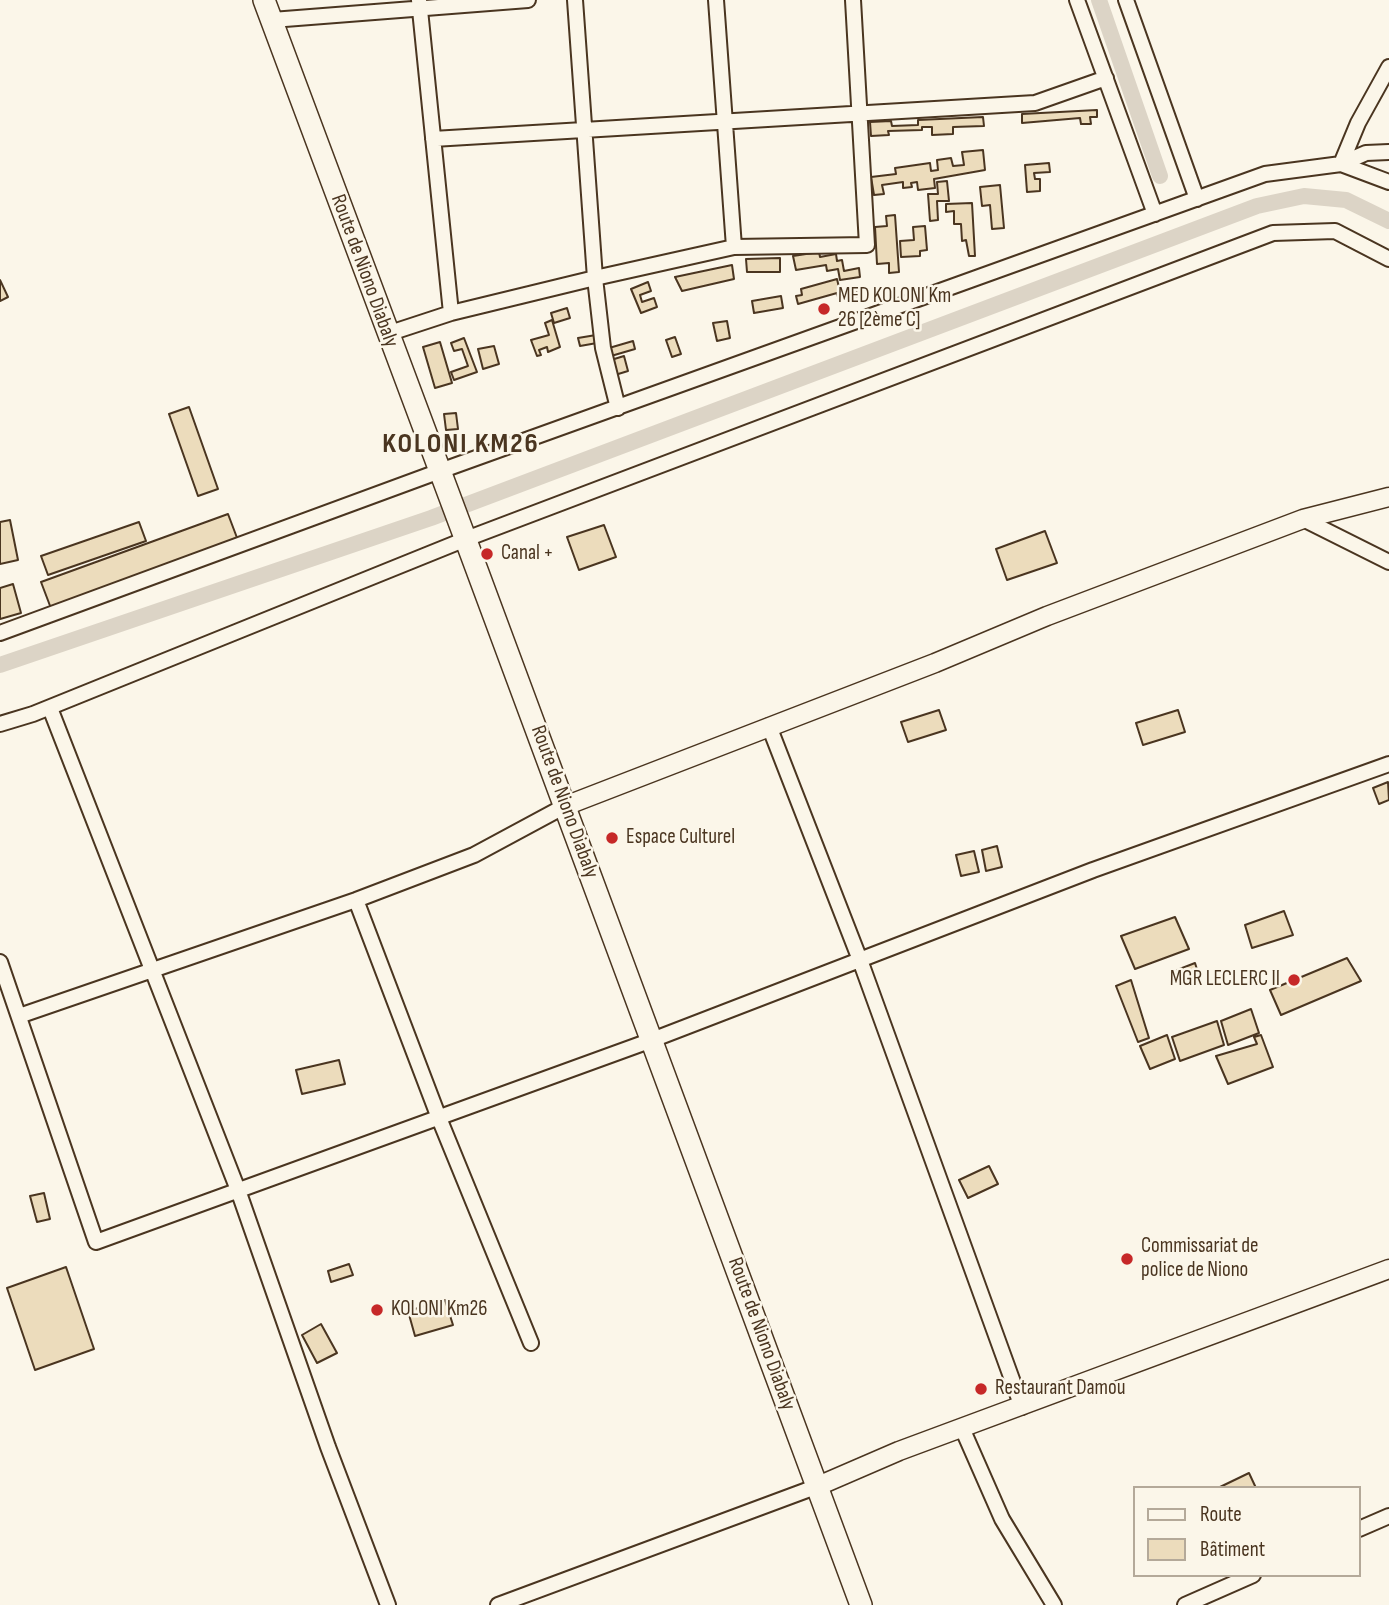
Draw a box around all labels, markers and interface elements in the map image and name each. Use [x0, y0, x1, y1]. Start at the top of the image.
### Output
street label: Route de Niono Diabaly [325, 191, 403, 351]
place label: MED KOLONI Km 26 [2ème C] [838, 284, 951, 334]
marker: MED KOLONI Km 26 [2ème C] [816, 301, 832, 317]
district label: KOLONI KM26 [384, 428, 538, 462]
place label: Canal + [501, 541, 553, 567]
marker: Canal + [479, 546, 495, 562]
street label: Route de Niono Diabaly [525, 722, 603, 882]
place label: Espace Culturel [626, 825, 735, 851]
marker: Espace Culturel [604, 830, 620, 846]
place label: MGR LECLERC II [1170, 967, 1280, 993]
marker: MGR LECLERC II [1286, 972, 1302, 988]
place label: Commissariat de police de Niono [1141, 1234, 1258, 1284]
marker: Commissariat de police de Niono [1119, 1251, 1135, 1267]
street label: Route de Niono Diabaly [722, 1254, 800, 1414]
place label: KOLONI Km26 [391, 1297, 487, 1323]
marker: KOLONI Km26 [369, 1302, 385, 1318]
place label: Restaurant Damou [995, 1376, 1125, 1402]
marker: Restaurant Damou [973, 1381, 989, 1397]
legend [1134, 1486, 1361, 1577]
text: Route [1200, 1502, 1242, 1527]
text: Bâtiment [1200, 1537, 1265, 1562]

